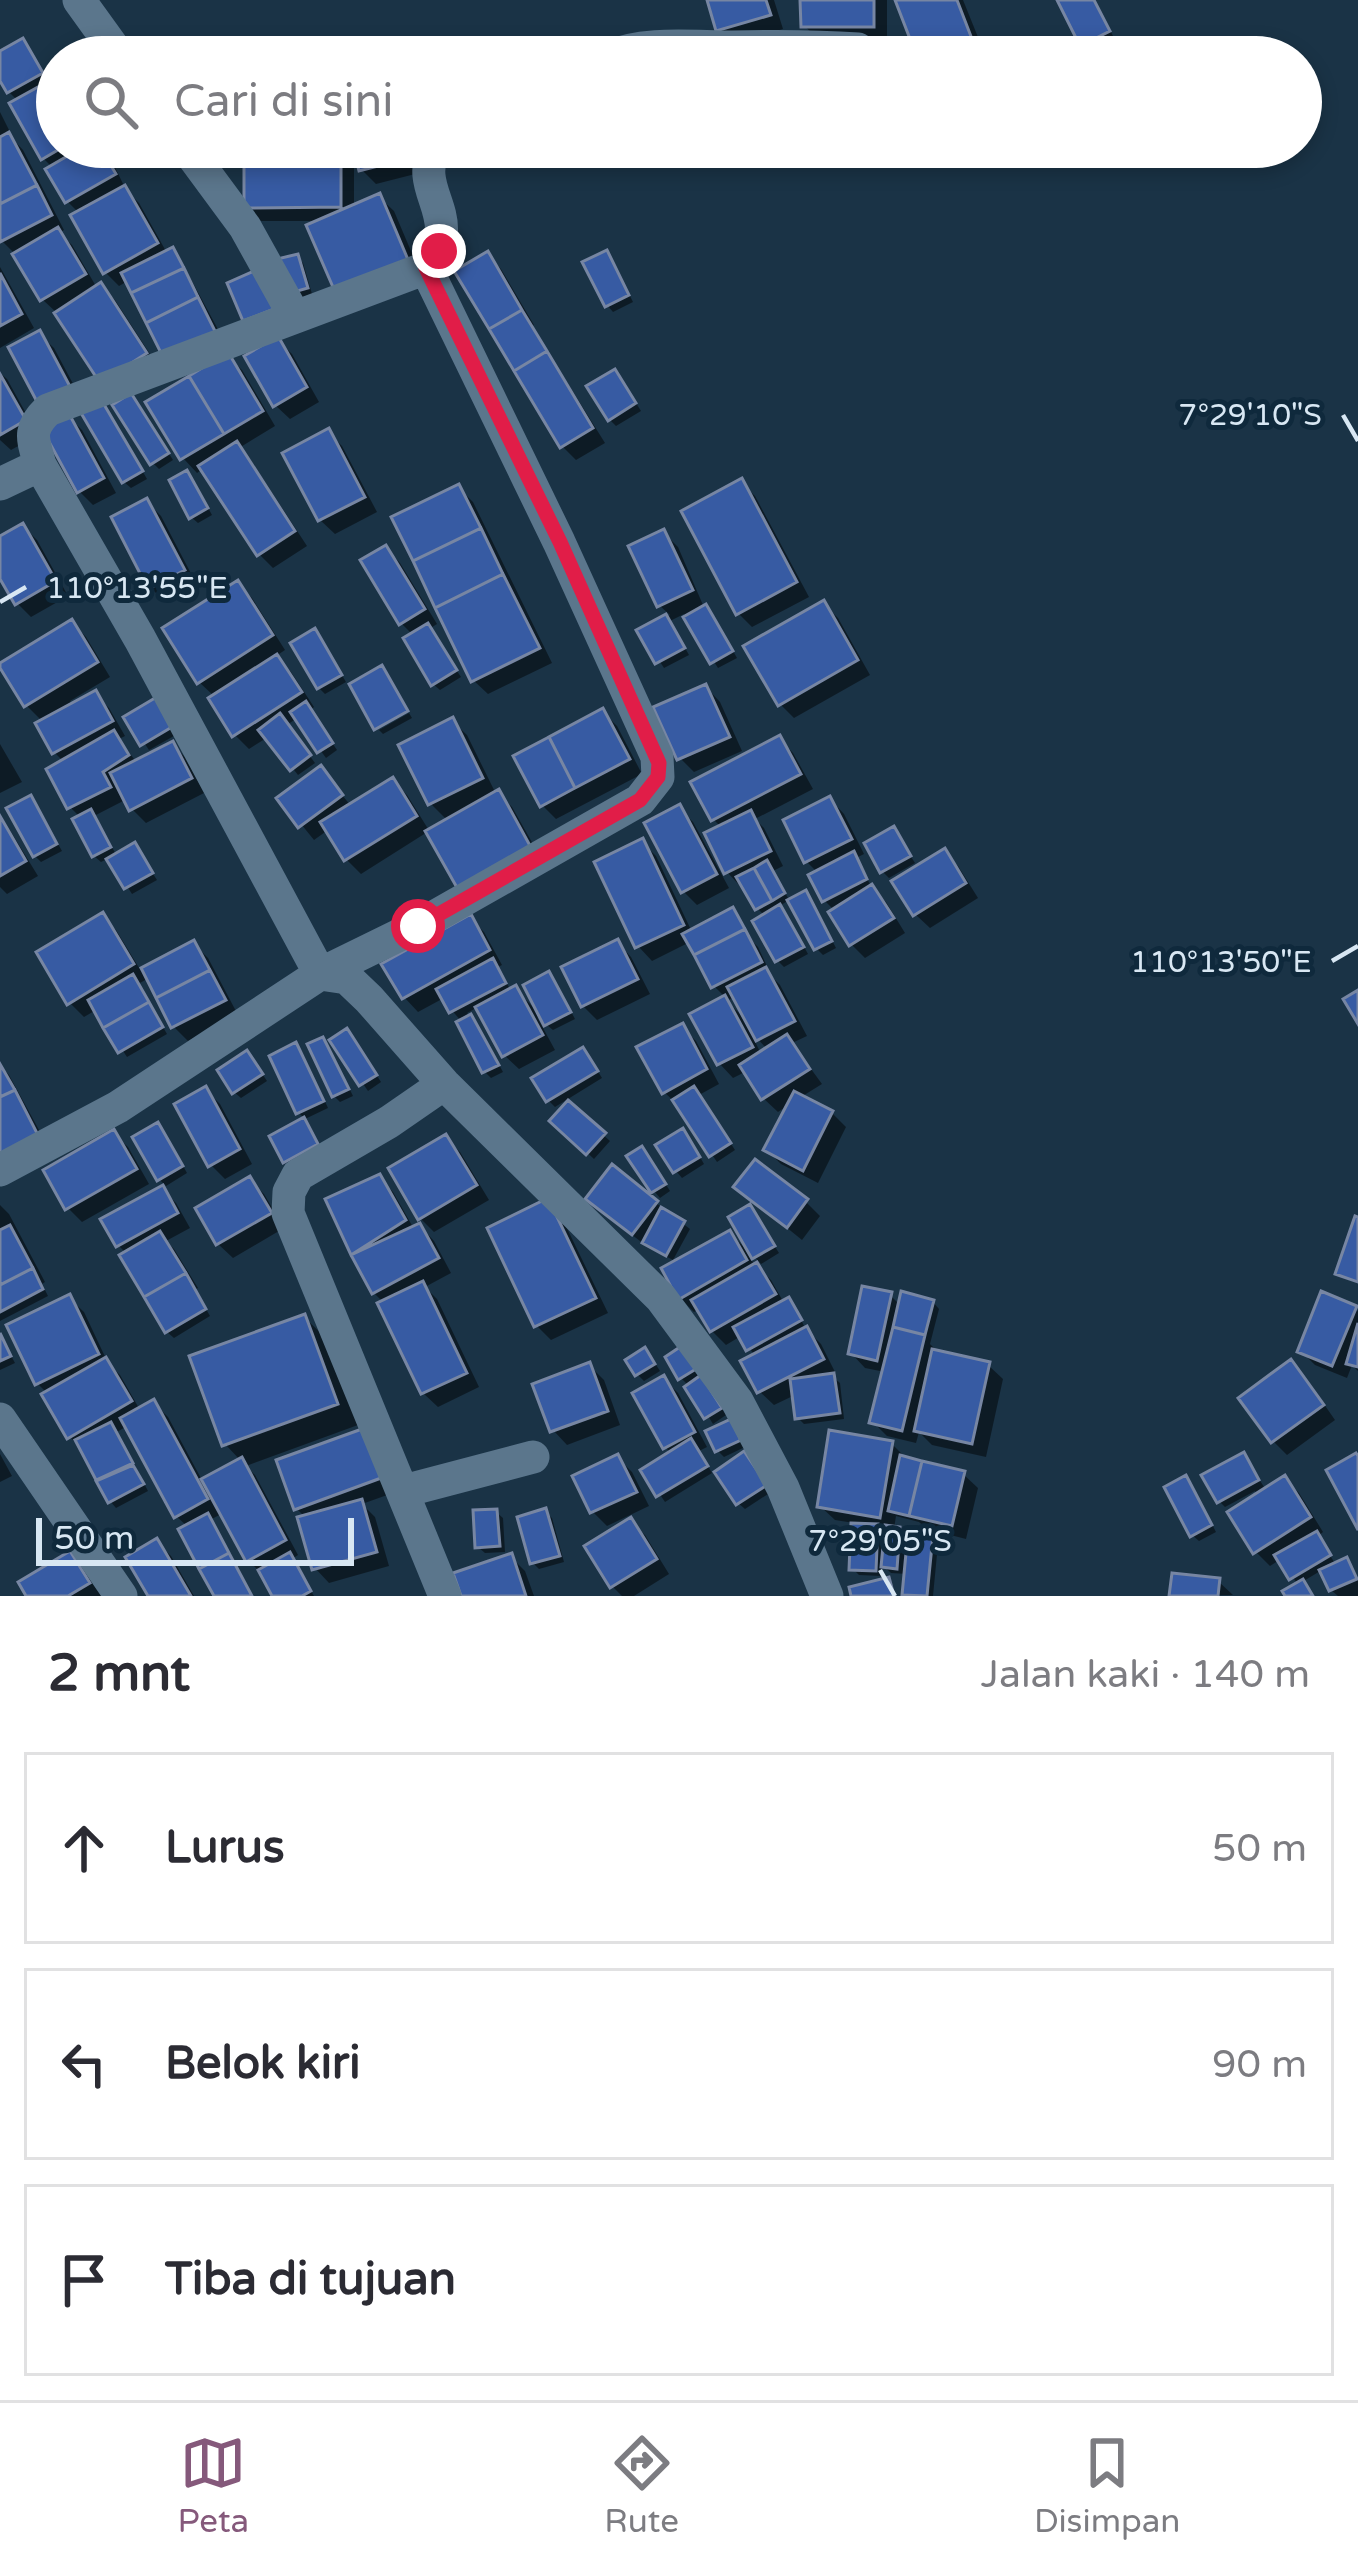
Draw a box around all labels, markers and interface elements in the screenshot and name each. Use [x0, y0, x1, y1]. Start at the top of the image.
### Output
search box [36, 36, 1322, 168]
icon: search [78, 69, 144, 135]
text: Cari di sini [174, 75, 393, 129]
route end [412, 224, 466, 278]
text: 7°29'10"S [1178, 397, 1322, 434]
text: 110°13'55"E [46, 570, 228, 607]
route start [391, 899, 445, 953]
text: 110°13'50"E [1130, 944, 1312, 981]
scale bar [36, 1512, 354, 1565]
text: 50 m [54, 1519, 134, 1558]
text: 7°29'05"S [808, 1523, 952, 1560]
text: 2 mnt [48, 1643, 190, 1705]
text: Jalan kaki · 140 m [981, 1651, 1310, 1698]
icon: ahead [51, 1815, 117, 1881]
text: Lurus [165, 1821, 285, 1875]
text: 50 m [1212, 1825, 1307, 1872]
icon: left [51, 2031, 117, 2097]
text: Belok kiri [165, 2037, 360, 2091]
text: 90 m [1212, 2041, 1307, 2088]
icon: arrive [51, 2247, 117, 2313]
text: Tiba di tujuan [165, 2253, 456, 2307]
tab: Peta [178, 2430, 249, 2541]
tab: Rute [604, 2430, 679, 2541]
tab: Disimpan [1034, 2430, 1180, 2541]

